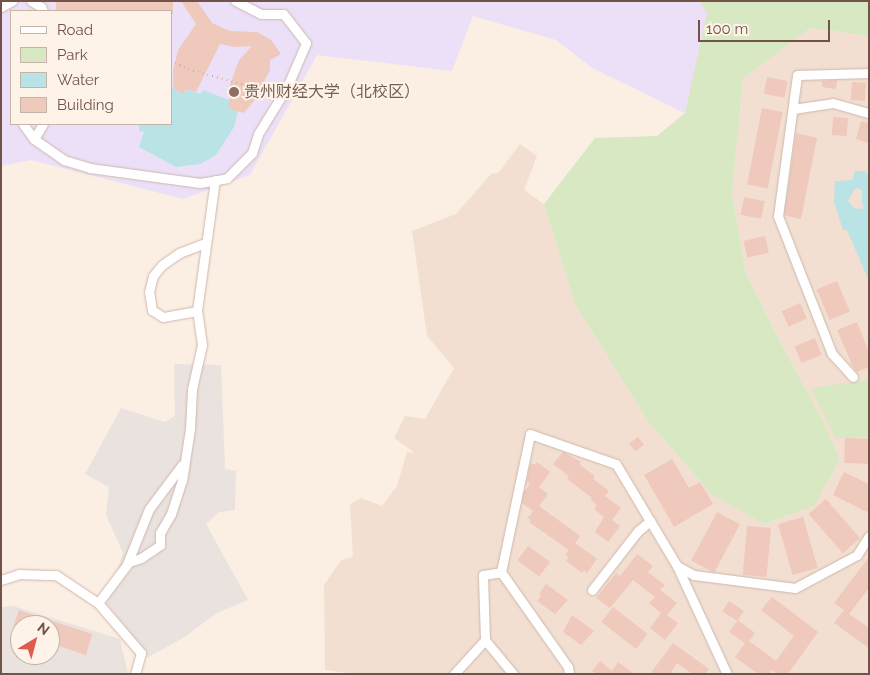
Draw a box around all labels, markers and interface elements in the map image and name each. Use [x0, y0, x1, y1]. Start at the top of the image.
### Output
legend [10, 10, 172, 125]
scale bar [700, 10, 832, 42]
text: 100 m [706, 20, 748, 38]
text: Road [57, 21, 93, 39]
text: Park [57, 46, 88, 64]
text: Water [57, 71, 99, 89]
place label: 贵州财经大学（北校区） [244, 82, 420, 102]
marker: 贵州财经大学（北校区） [228, 86, 240, 98]
text: Building [57, 96, 114, 114]
north arrow [10, 615, 60, 665]
text: N [34, 619, 53, 638]

